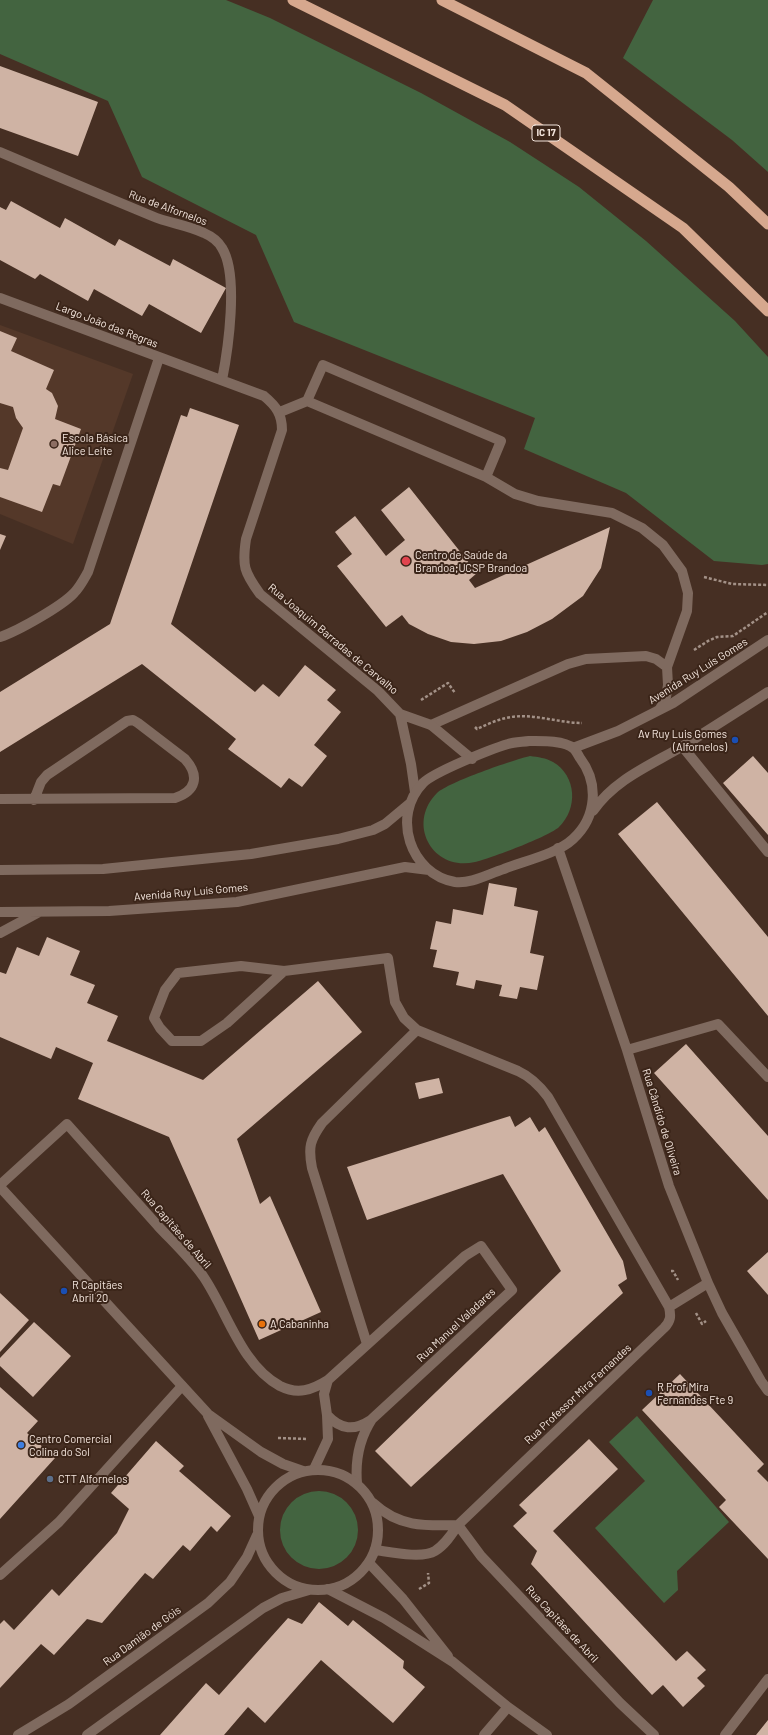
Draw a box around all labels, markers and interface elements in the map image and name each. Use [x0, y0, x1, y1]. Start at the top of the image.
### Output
road number: IC 17 [532, 125, 560, 141]
street label: Rua de Alfornelos [127, 188, 209, 228]
street label: Largo João das Regras [54, 299, 160, 351]
place label: Escola Básica Alice Leite [62, 431, 128, 457]
marker: Escola Básica Alice Leite [49, 439, 59, 449]
place label: Centro de Saúde da Brandoa;UCSP Brandoa [415, 548, 527, 574]
marker: Centro de Saúde da Brandoa;UCSP Brandoa [400, 555, 412, 567]
street label: Rua Joaquim Barradas de Carvalho [265, 581, 401, 697]
street label: Avenida Ruy Luís Gomes [646, 635, 750, 707]
place label: Av Ruy Luis Gomes (Alfornelos) [638, 727, 727, 753]
marker: Av Ruy Luis Gomes (Alfornelos) [730, 735, 740, 745]
street label: Avenida Ruy Luís Gomes [133, 880, 249, 904]
street label: Rua Cândido de Oliveira [639, 1067, 685, 1177]
street label: Rua Capitães de Abril [138, 1187, 214, 1271]
place label: R Capitães Abril 20 [72, 1278, 123, 1304]
street label: Rua Manuel Valadares [414, 1285, 498, 1365]
marker: R Capitães Abril 20 [59, 1286, 69, 1296]
place label: A Cabaninha [270, 1317, 329, 1331]
marker: A Cabaninha [257, 1319, 267, 1329]
street label: Rua Professor Mira Fernandes [522, 1341, 634, 1447]
place label: R Prof Mira Fernandes Fte 9 [657, 1380, 733, 1406]
marker: R Prof Mira Fernandes Fte 9 [644, 1388, 654, 1398]
place label: Centro Comercial Colina do Sol [29, 1432, 112, 1458]
marker: Centro Comercial Colina do Sol [16, 1440, 26, 1450]
place label: CTT Alfornelos [58, 1472, 127, 1486]
marker: CTT Alfornelos [45, 1474, 55, 1484]
street label: Rua Capitães de Abril [523, 1583, 601, 1665]
street label: Rua Damião de Góis [100, 1603, 184, 1669]

